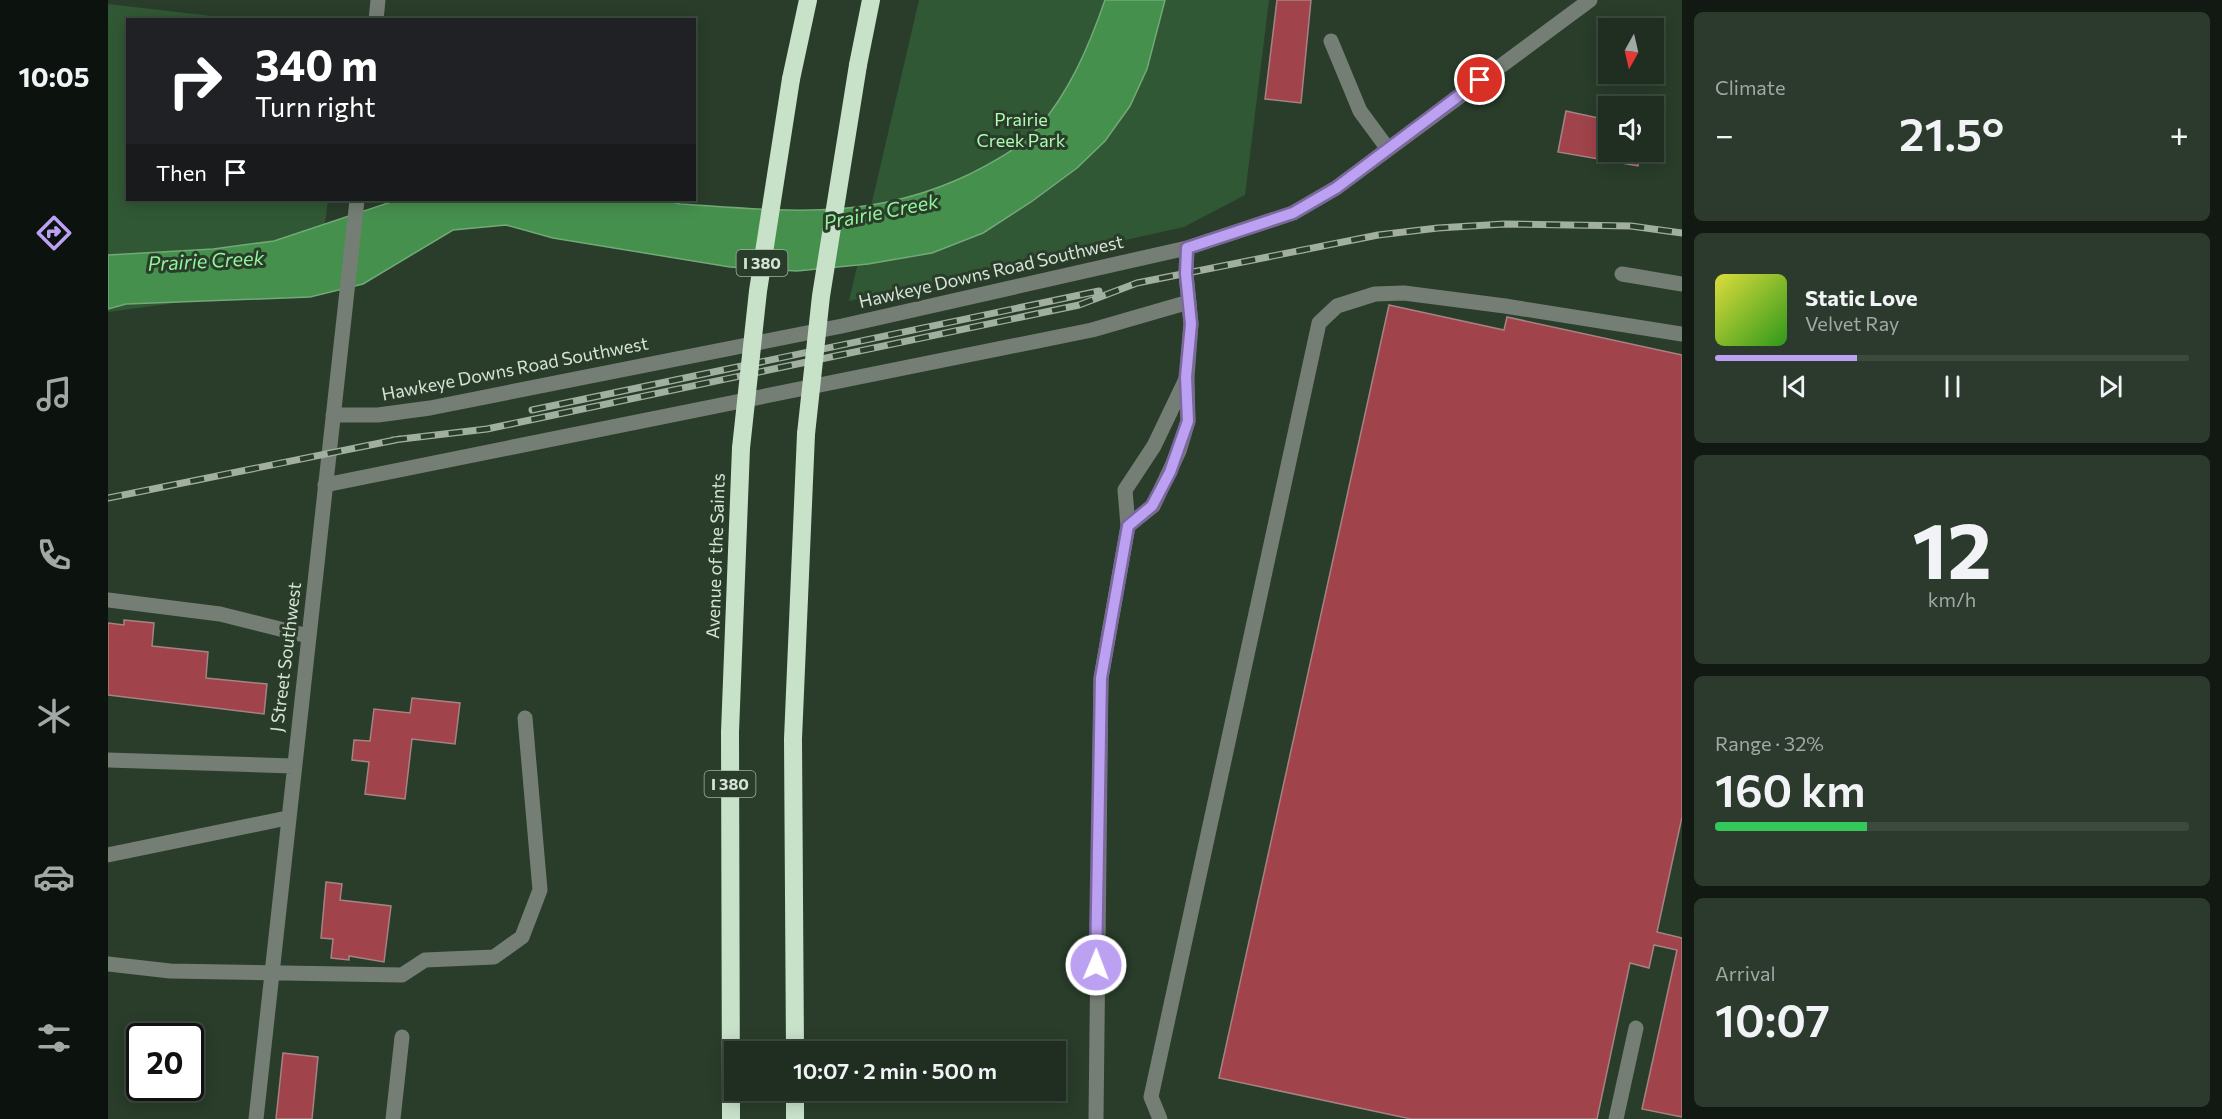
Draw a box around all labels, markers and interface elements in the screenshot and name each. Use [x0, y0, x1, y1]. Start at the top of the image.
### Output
north arrow [1598, 18, 1664, 84]
map controls [1598, 18, 1664, 162]
text: 340 m [255, 38, 378, 90]
icon: right [156, 42, 234, 120]
pin [1454, 54, 1505, 105]
text: 10:05 [19, 60, 89, 93]
icon: arrive [1463, 63, 1496, 96]
text: Climate [1715, 75, 1785, 99]
text: Turn right [255, 90, 375, 123]
button: sound [1598, 96, 1664, 162]
text: 21.5° [1899, 105, 2004, 160]
park label: Prairie Creek Park [976, 108, 1066, 151]
text: − [1715, 113, 1734, 154]
text: + [2170, 113, 2189, 154]
icon: arrive [219, 156, 252, 189]
text: Then [156, 159, 207, 186]
water label: Prairie Creek [821, 188, 942, 234]
icon: directions [33, 212, 75, 254]
street label: Hawkeye Downs Road Southwest [856, 230, 1125, 312]
water label: Prairie Creek [147, 245, 266, 275]
road number: I 380 [736, 250, 788, 276]
text: Static Love [1805, 284, 1918, 311]
text: Velvet Ray [1805, 311, 1899, 335]
street label: Hawkeye Downs Road Southwest [380, 331, 650, 405]
icon: previous [1778, 370, 1811, 403]
icon: pause [1936, 370, 1969, 403]
icon: next [2094, 370, 2127, 403]
icon: music [33, 373, 75, 415]
street label: Avenue of the Saints [701, 473, 729, 639]
text: 12 [1912, 500, 1992, 595]
icon: phone [33, 534, 75, 576]
street label: J Street Southwest [265, 581, 305, 733]
text: km/h [1928, 587, 1976, 611]
icon: climate [33, 695, 75, 737]
text: Range · 32% [1715, 731, 1824, 755]
text: 160 km [1715, 761, 1866, 816]
road number: I 380 [704, 771, 756, 797]
icon: car [33, 856, 75, 898]
position arrow [1064, 933, 1128, 997]
text: Arrival [1715, 961, 1776, 985]
text: 10:07 [1715, 991, 1830, 1046]
icon: filters [33, 1017, 75, 1059]
speed limit sign: 20 [126, 1023, 204, 1101]
text: 10:07 · 2 min · 500 m [793, 1057, 997, 1084]

